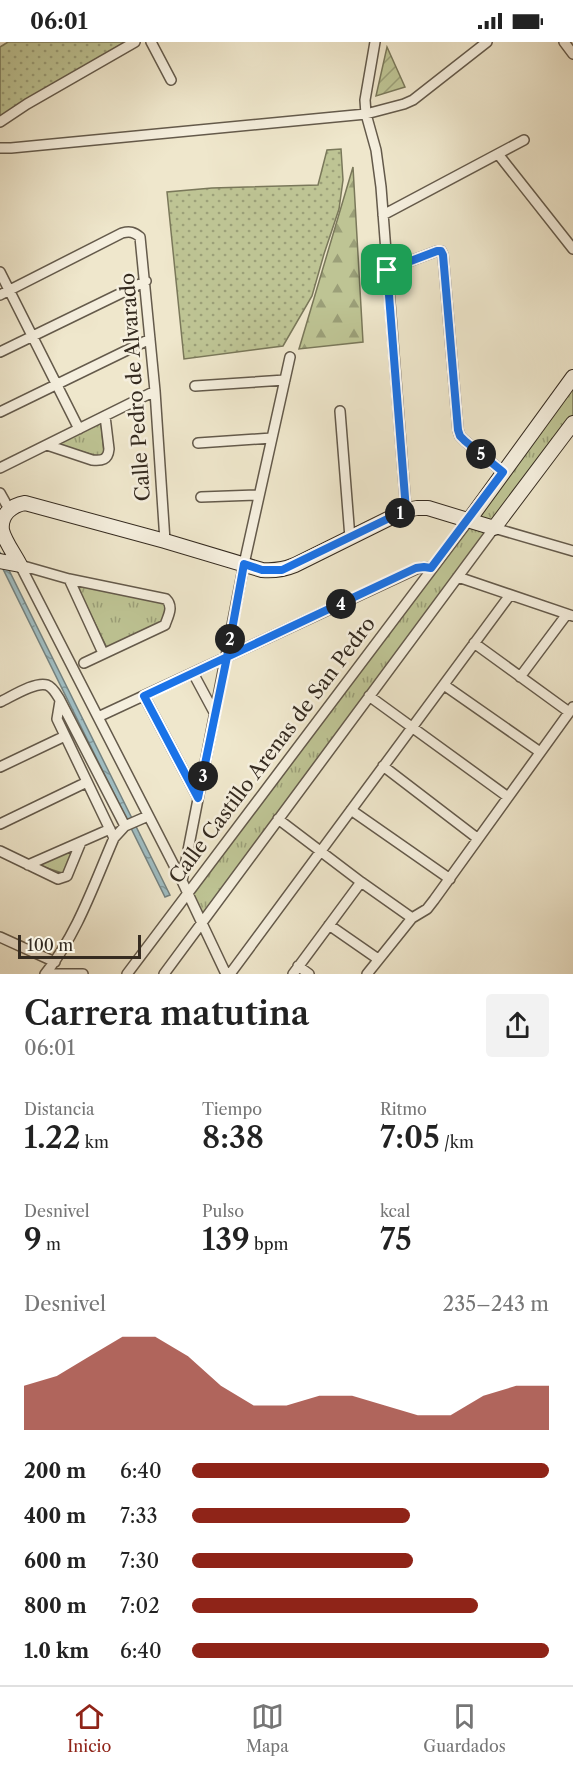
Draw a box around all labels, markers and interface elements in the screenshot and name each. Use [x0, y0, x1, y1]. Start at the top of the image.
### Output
text: 06:01 [30, 8, 88, 35]
pin [361, 244, 412, 295]
icon: arrive [370, 253, 403, 286]
street label: Calle Pedro de Alvarado [115, 272, 155, 502]
pin: 5 [466, 439, 496, 469]
text: 5 [477, 444, 485, 464]
pin: 1 [385, 498, 415, 528]
text: 1 [396, 503, 404, 523]
pin: 4 [326, 589, 356, 619]
text: 4 [336, 594, 346, 614]
street label: Calle Castillo Arenas de San Pedro [164, 612, 380, 888]
pin: 2 [215, 624, 245, 654]
text: 2 [225, 629, 235, 649]
pin: 3 [188, 761, 218, 791]
text: 3 [198, 766, 208, 786]
scale bar [18, 932, 141, 959]
text: 100 m [27, 935, 73, 955]
text: Carrera matutina [24, 993, 309, 1034]
button: share [486, 994, 549, 1057]
text: 06:01 [24, 1036, 75, 1060]
text: Distancia [24, 1099, 95, 1119]
text: Tiempo [202, 1099, 262, 1119]
text: Ritmo [380, 1099, 427, 1119]
text: 1.22 [24, 1119, 81, 1156]
text: 8:38 [202, 1119, 264, 1156]
text: 7:05 [380, 1119, 440, 1156]
text: km [81, 1132, 109, 1152]
text: /km [440, 1132, 474, 1152]
text: Desnivel [24, 1201, 90, 1221]
text: Pulso [202, 1201, 244, 1221]
text: kcal [380, 1201, 410, 1221]
text: 9 [24, 1221, 42, 1258]
text: 139 [202, 1221, 250, 1258]
text: 75 [380, 1221, 412, 1258]
text: m [42, 1234, 61, 1254]
text: bpm [250, 1234, 288, 1254]
text: Desnivel [24, 1292, 106, 1316]
text: 235–243 m [443, 1292, 549, 1316]
text: 200 m [24, 1459, 86, 1483]
text: 6:40 [120, 1459, 162, 1483]
text: 400 m [24, 1504, 86, 1528]
text: 7:33 [120, 1504, 157, 1528]
text: 600 m [24, 1549, 86, 1573]
text: 7:30 [120, 1549, 159, 1573]
text: 800 m [24, 1594, 87, 1618]
text: 7:02 [120, 1594, 160, 1618]
text: 1.0 km [24, 1639, 89, 1663]
text: 6:40 [120, 1639, 162, 1663]
tab: Inicio [67, 1700, 111, 1756]
tab: Mapa [246, 1700, 289, 1756]
tab: Guardados [423, 1700, 506, 1756]

